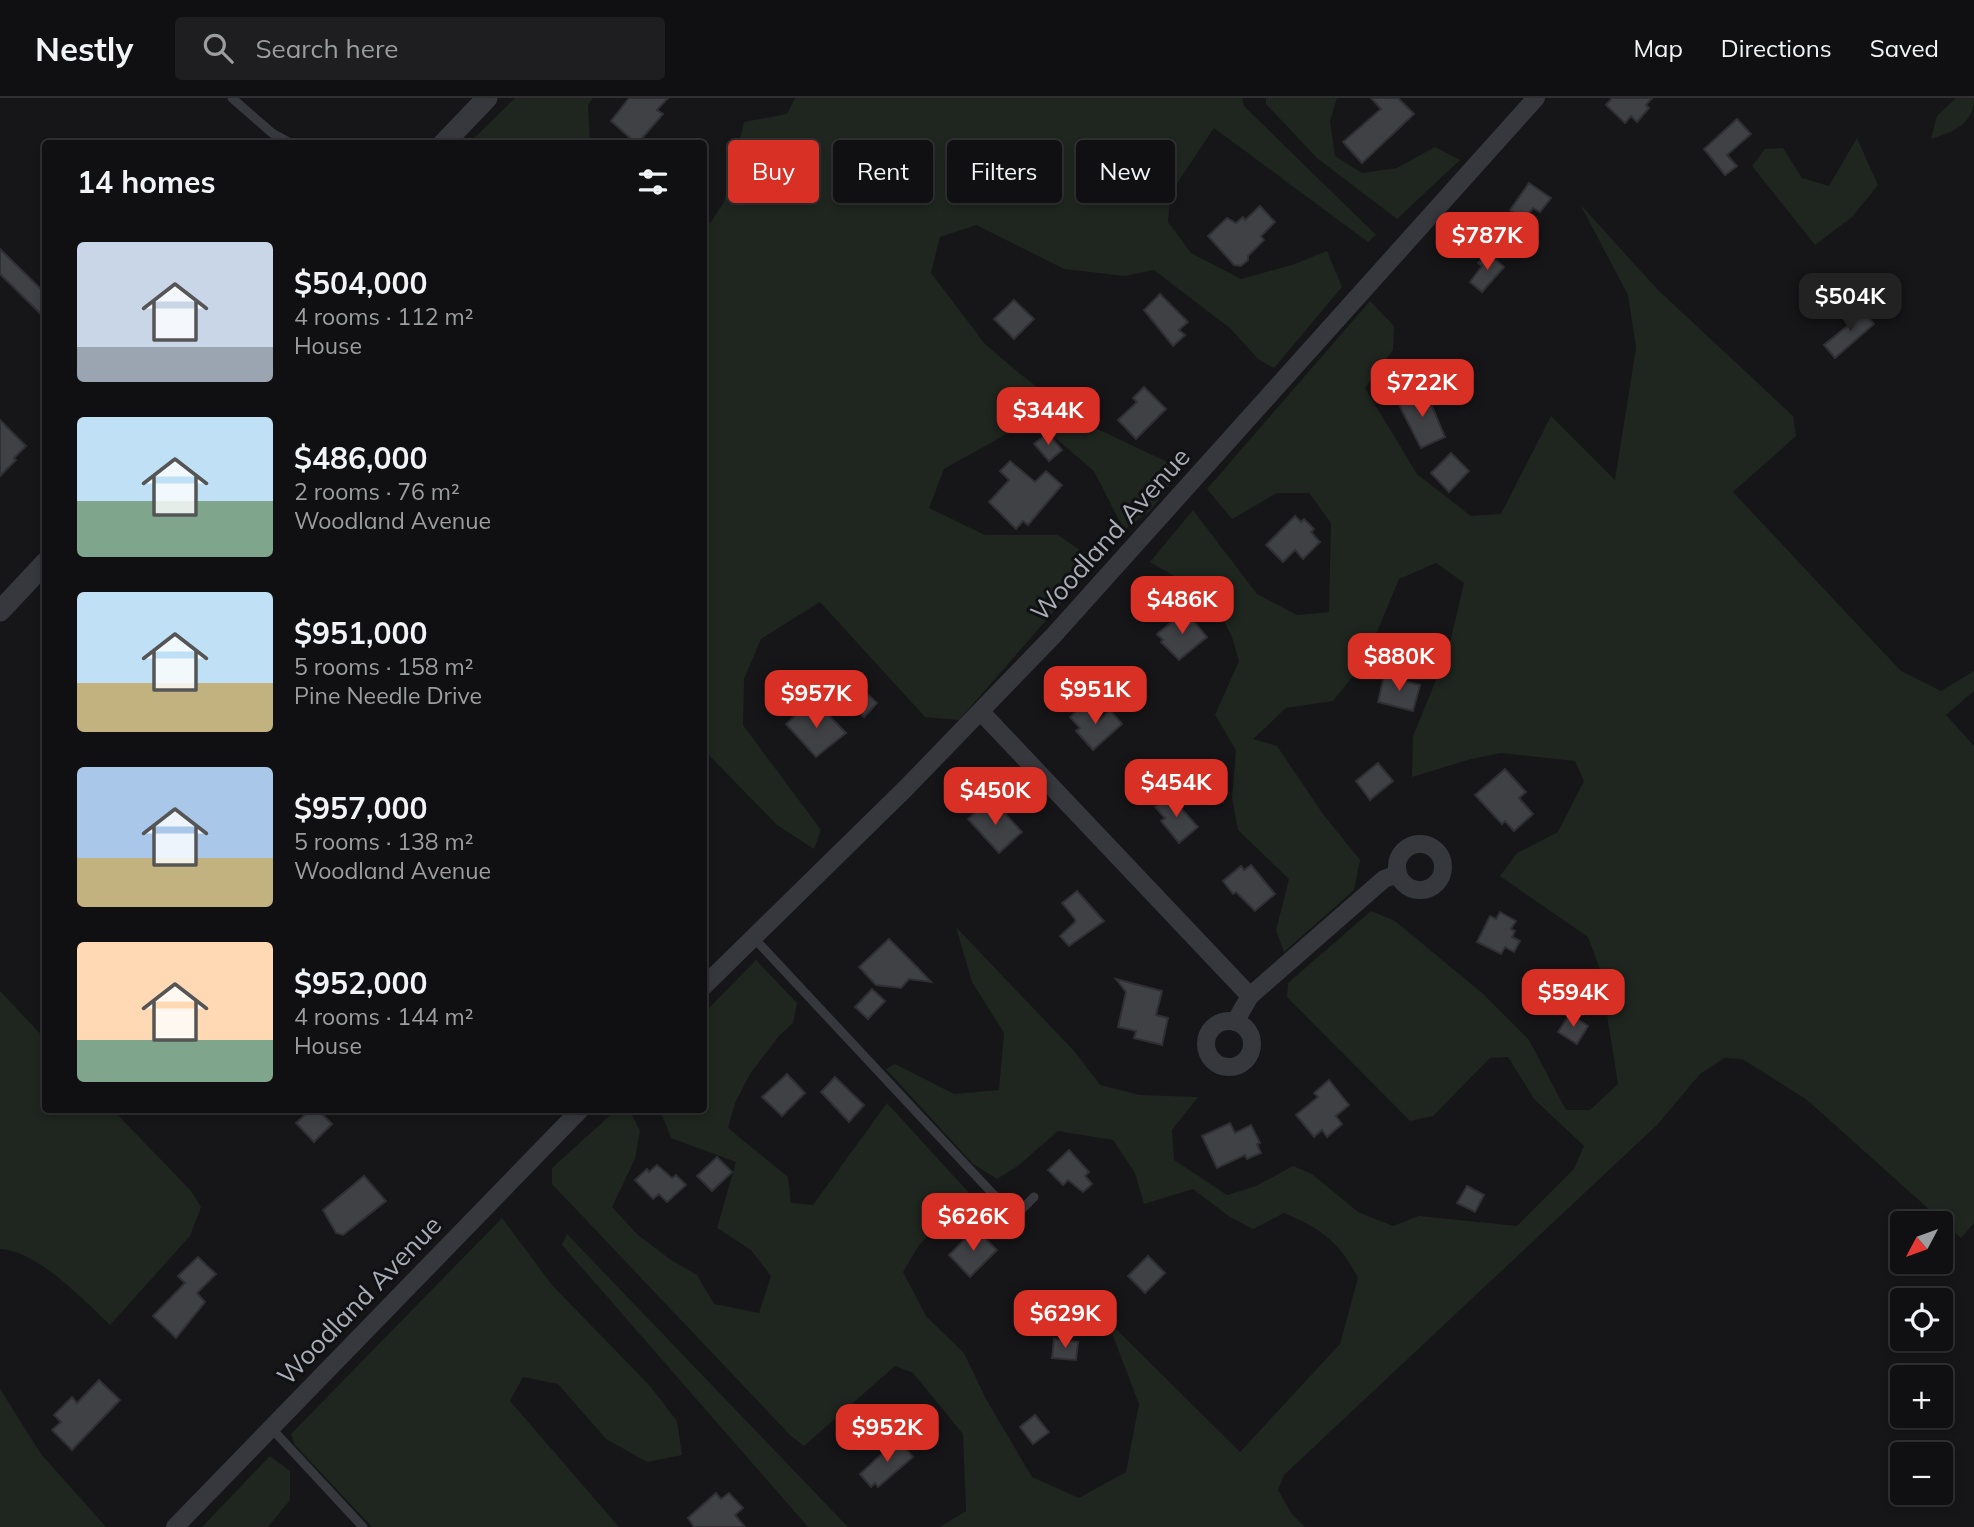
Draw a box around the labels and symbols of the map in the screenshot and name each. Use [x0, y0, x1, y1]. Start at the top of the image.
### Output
pin: $787K [1438, 212, 1536, 272]
pin: $504K [1801, 274, 1899, 333]
pin: $722K [1373, 360, 1471, 419]
pin: $344K [999, 388, 1097, 447]
street label: Woodland Avenue [1023, 440, 1197, 628]
pin: $486K [1133, 576, 1231, 636]
pin: $880K [1350, 634, 1448, 693]
pin: $951K [1046, 666, 1144, 726]
pin: $957K [767, 670, 865, 730]
pin: $454K [1127, 760, 1225, 819]
pin: $450K [946, 768, 1044, 827]
pin: $594K [1524, 970, 1622, 1029]
pin: $626K [924, 1194, 1022, 1253]
street label: Woodland Avenue [270, 1208, 448, 1392]
north arrow [1890, 1211, 1953, 1274]
pin: $629K [1016, 1290, 1114, 1350]
pin: $952K [838, 1404, 936, 1464]

